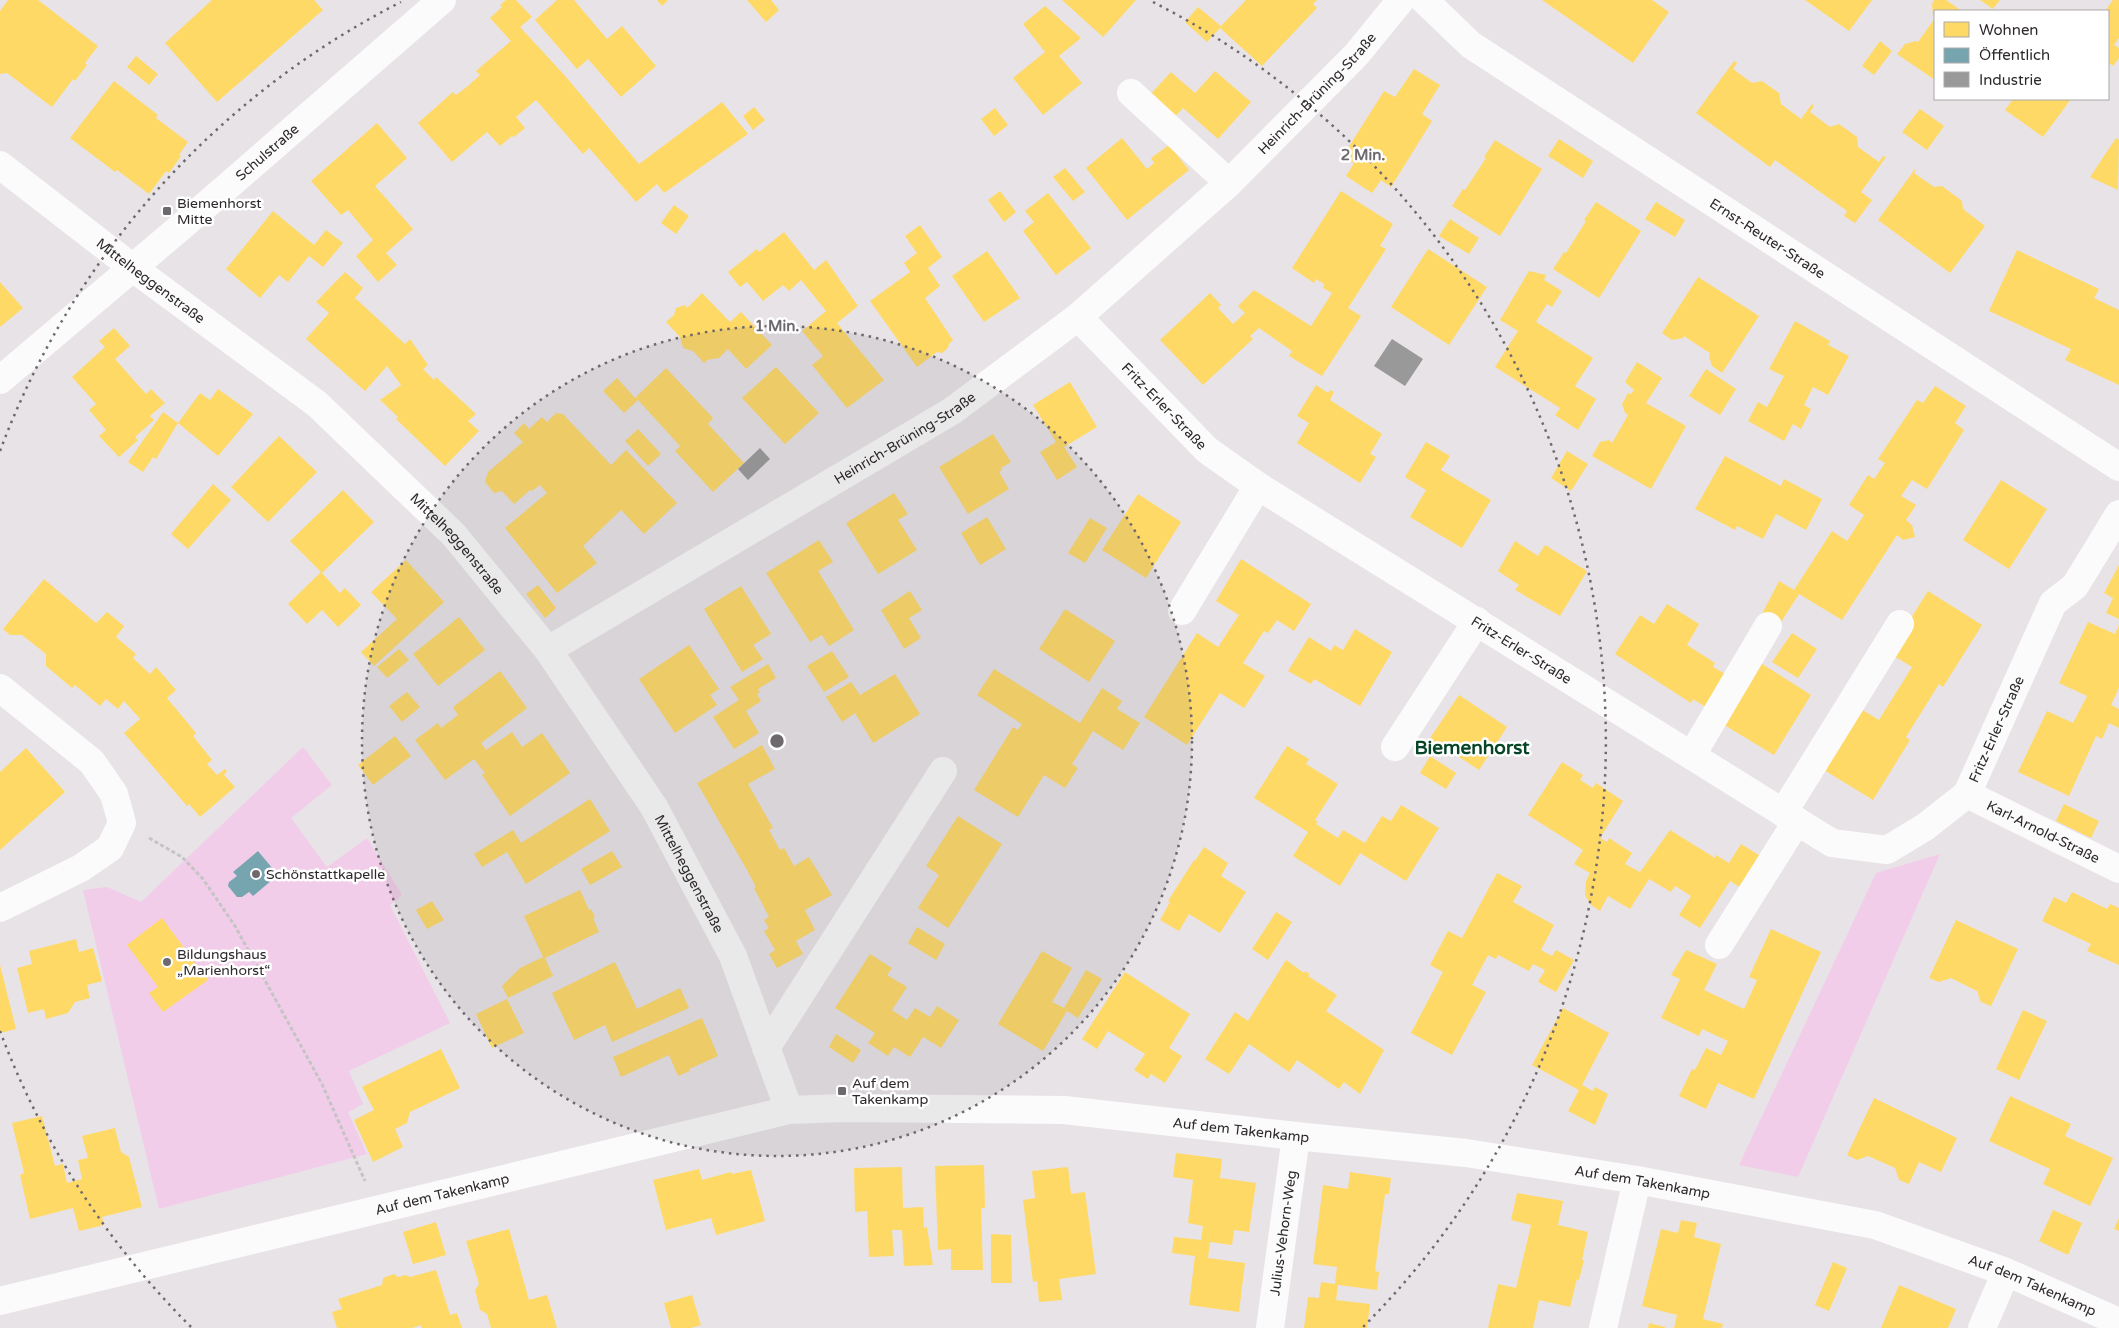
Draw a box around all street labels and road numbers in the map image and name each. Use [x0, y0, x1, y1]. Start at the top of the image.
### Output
street label: Heinrich-Brüning-Straße [1254, 29, 1380, 158]
street label: Schulstraße [232, 120, 302, 185]
street label: Ernst-Reuter-Straße [1706, 195, 1828, 282]
street label: Mittelheggenstraße [93, 235, 208, 327]
street label: Fritz-Erler-Straße [1118, 359, 1210, 454]
street label: Heinrich-Brüning-Straße [831, 388, 979, 488]
street label: Mittelheggenstraße [406, 490, 507, 598]
street label: Fritz-Erler-Straße [1468, 613, 1575, 688]
street label: Fritz-Erler-Straße [1965, 673, 2028, 785]
street label: Karl-Arnold-Straße [1984, 797, 2102, 867]
street label: Mittelheggenstraße [651, 812, 727, 936]
street label: Auf dem Takenkamp [1172, 1114, 1310, 1146]
street label: Auf dem Takenkamp [1573, 1162, 1712, 1203]
street label: Julius-Vehorn-Weg [1266, 1169, 1300, 1297]
street label: Auf dem Takenkamp [374, 1170, 511, 1219]
street label: Auf dem Takenkamp [1966, 1251, 2099, 1320]

